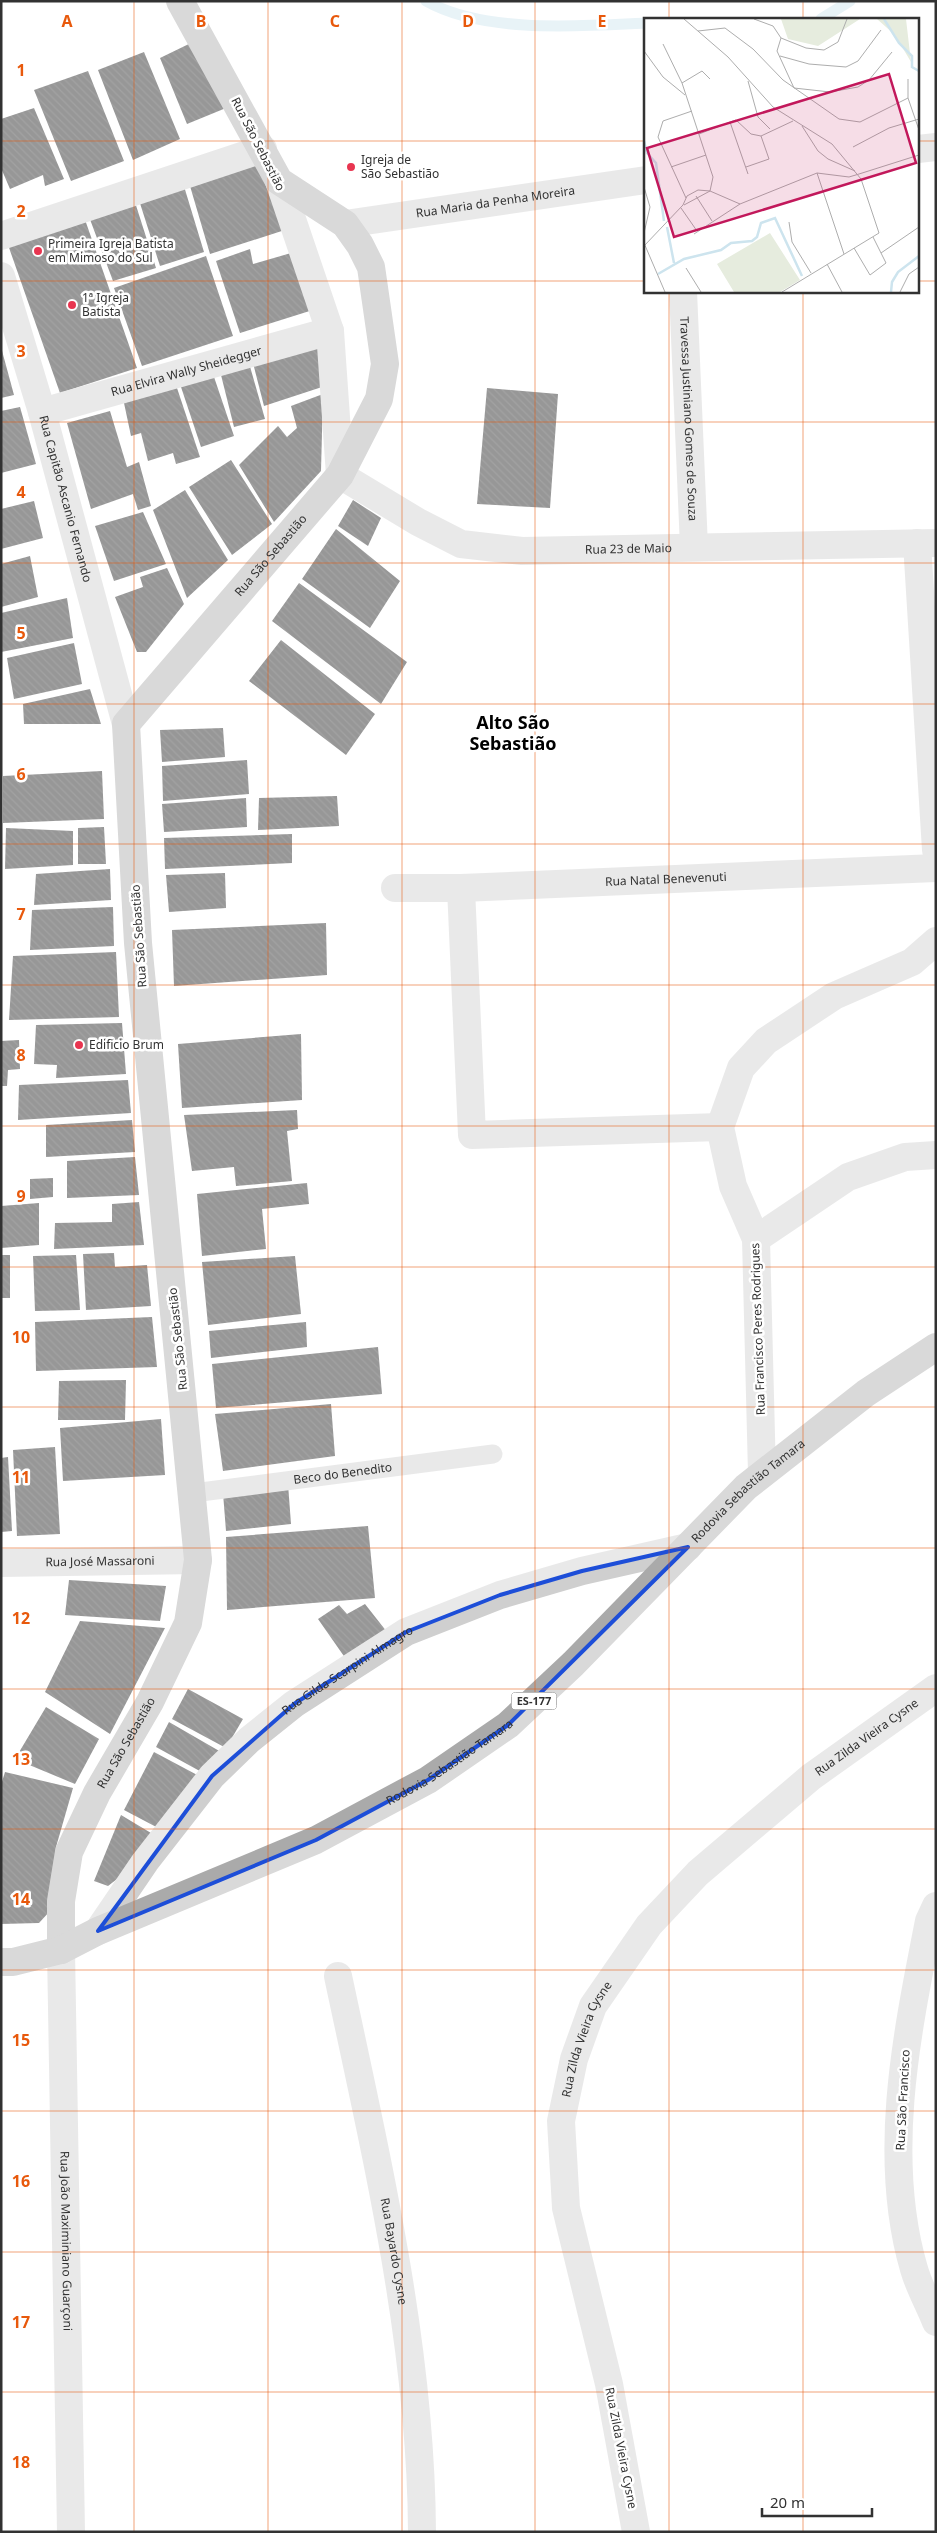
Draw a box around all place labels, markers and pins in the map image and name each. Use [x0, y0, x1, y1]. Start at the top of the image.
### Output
place label: Igreja de São Sebastião [361, 151, 439, 182]
marker: Igreja de São Sebastião [345, 161, 357, 173]
place label: Primeira Igreja Batista em Mimoso do Sul [48, 235, 174, 266]
marker: Primeira Igreja Batista em Mimoso do Sul [32, 245, 44, 257]
place label: 1ª Igreja Batista [82, 289, 129, 320]
marker: 1ª Igreja Batista [66, 299, 78, 311]
place label: Edificio Brum [89, 1036, 164, 1053]
marker: Edificio Brum [73, 1039, 85, 1051]

